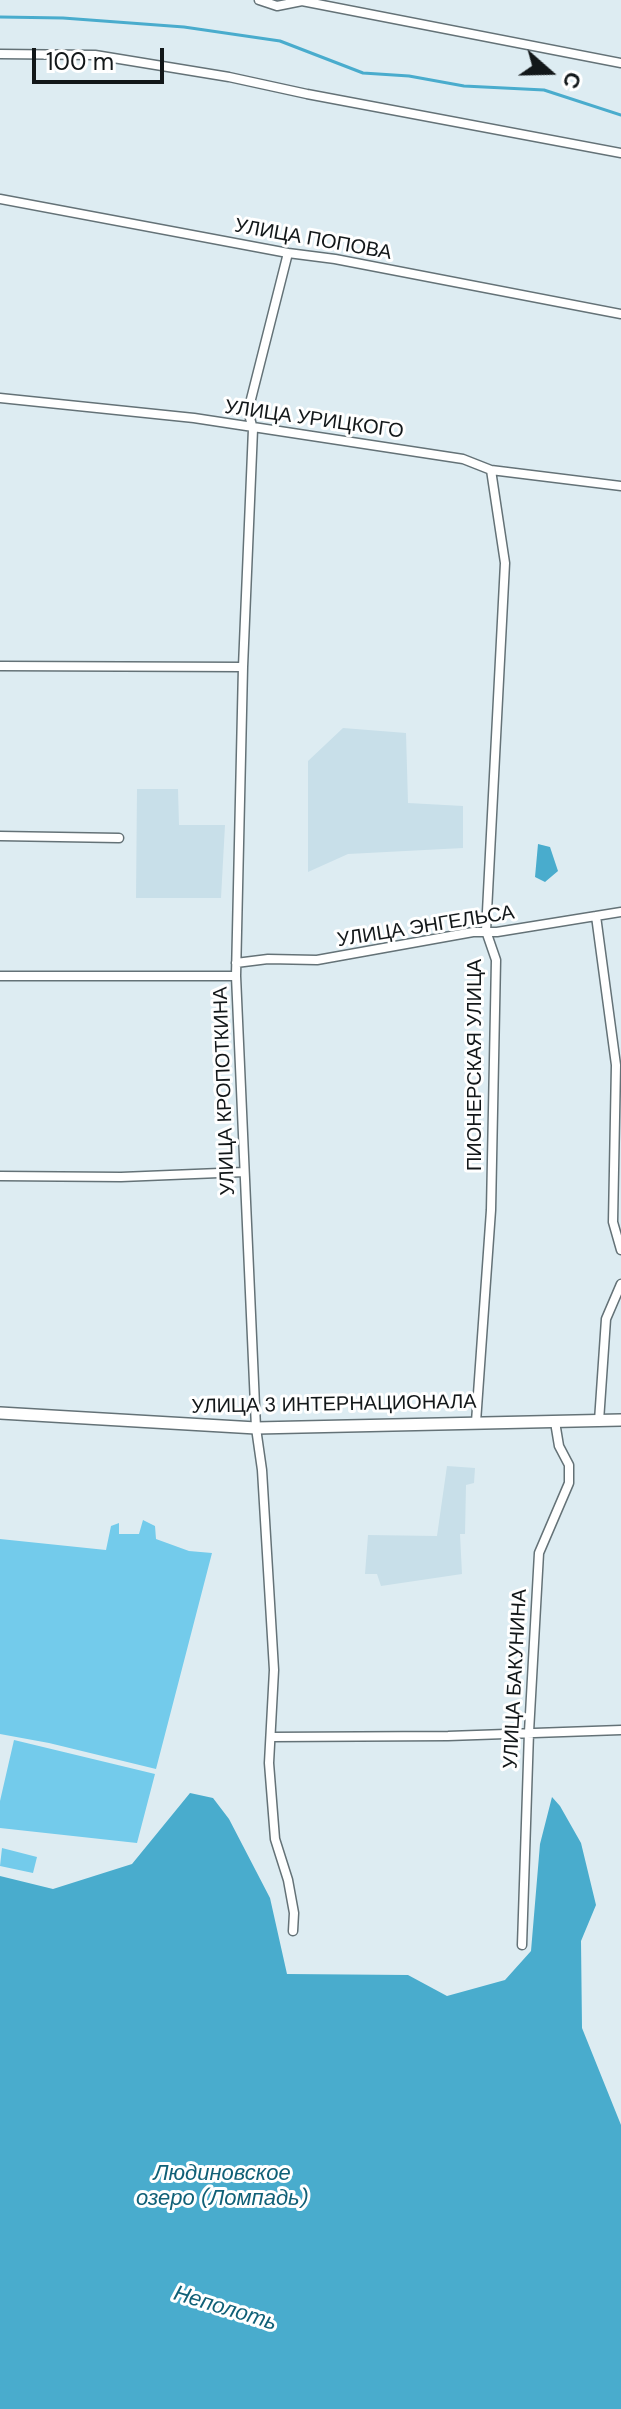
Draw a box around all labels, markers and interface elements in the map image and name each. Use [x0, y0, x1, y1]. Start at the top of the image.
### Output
scale bar [36, 32, 168, 82]
north arrow [509, 32, 589, 112]
text: 100 m [46, 46, 114, 77]
text: С [556, 68, 588, 93]
street label: УЛИЦА ПОПОВА [233, 214, 393, 266]
street label: УЛИЦА УРИЦКОГО [223, 396, 405, 444]
street label: УЛИЦА ЭНГЕЛЬСА [336, 901, 516, 953]
street label: ПИОНЕРСКАЯ УЛИЦА [464, 959, 488, 1171]
street label: УЛИЦА КРОПОТКИНА [209, 986, 241, 1196]
street label: УЛИЦА 3 ИНТЕРНАЦИОНАЛА [191, 1391, 477, 1419]
street label: УЛИЦА БАКУНИНА [499, 1588, 533, 1770]
water label: Людиновское озеро (Ломпадь) [136, 2161, 308, 2212]
water label: Неполоть [170, 2281, 280, 2337]

